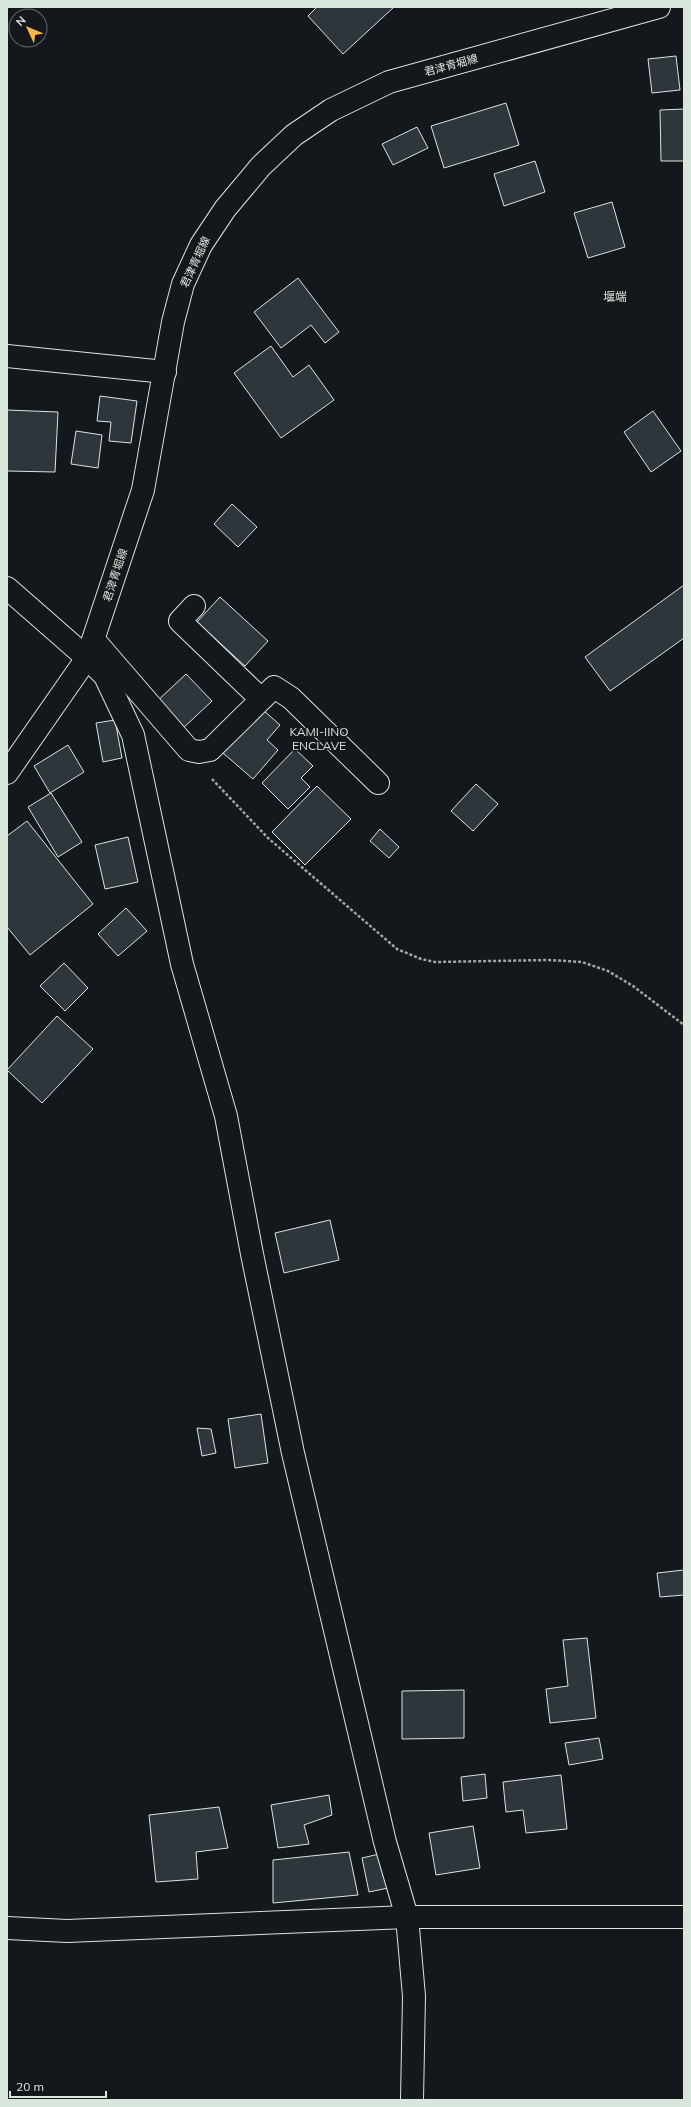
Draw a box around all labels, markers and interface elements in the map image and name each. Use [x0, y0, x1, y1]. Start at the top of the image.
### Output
north arrow [8, 8, 48, 48]
text: N [13, 13, 29, 29]
street label: 君津青堀線 [423, 51, 479, 79]
street label: 君津青堀線 [177, 234, 213, 290]
district label: 堰端 [603, 289, 627, 304]
street label: 君津青堀線 [100, 547, 130, 603]
district label: KAMI-IINO ENCLAVE [289, 724, 349, 753]
scale bar [10, 2073, 106, 2099]
text: 20 m [16, 2079, 44, 2094]

